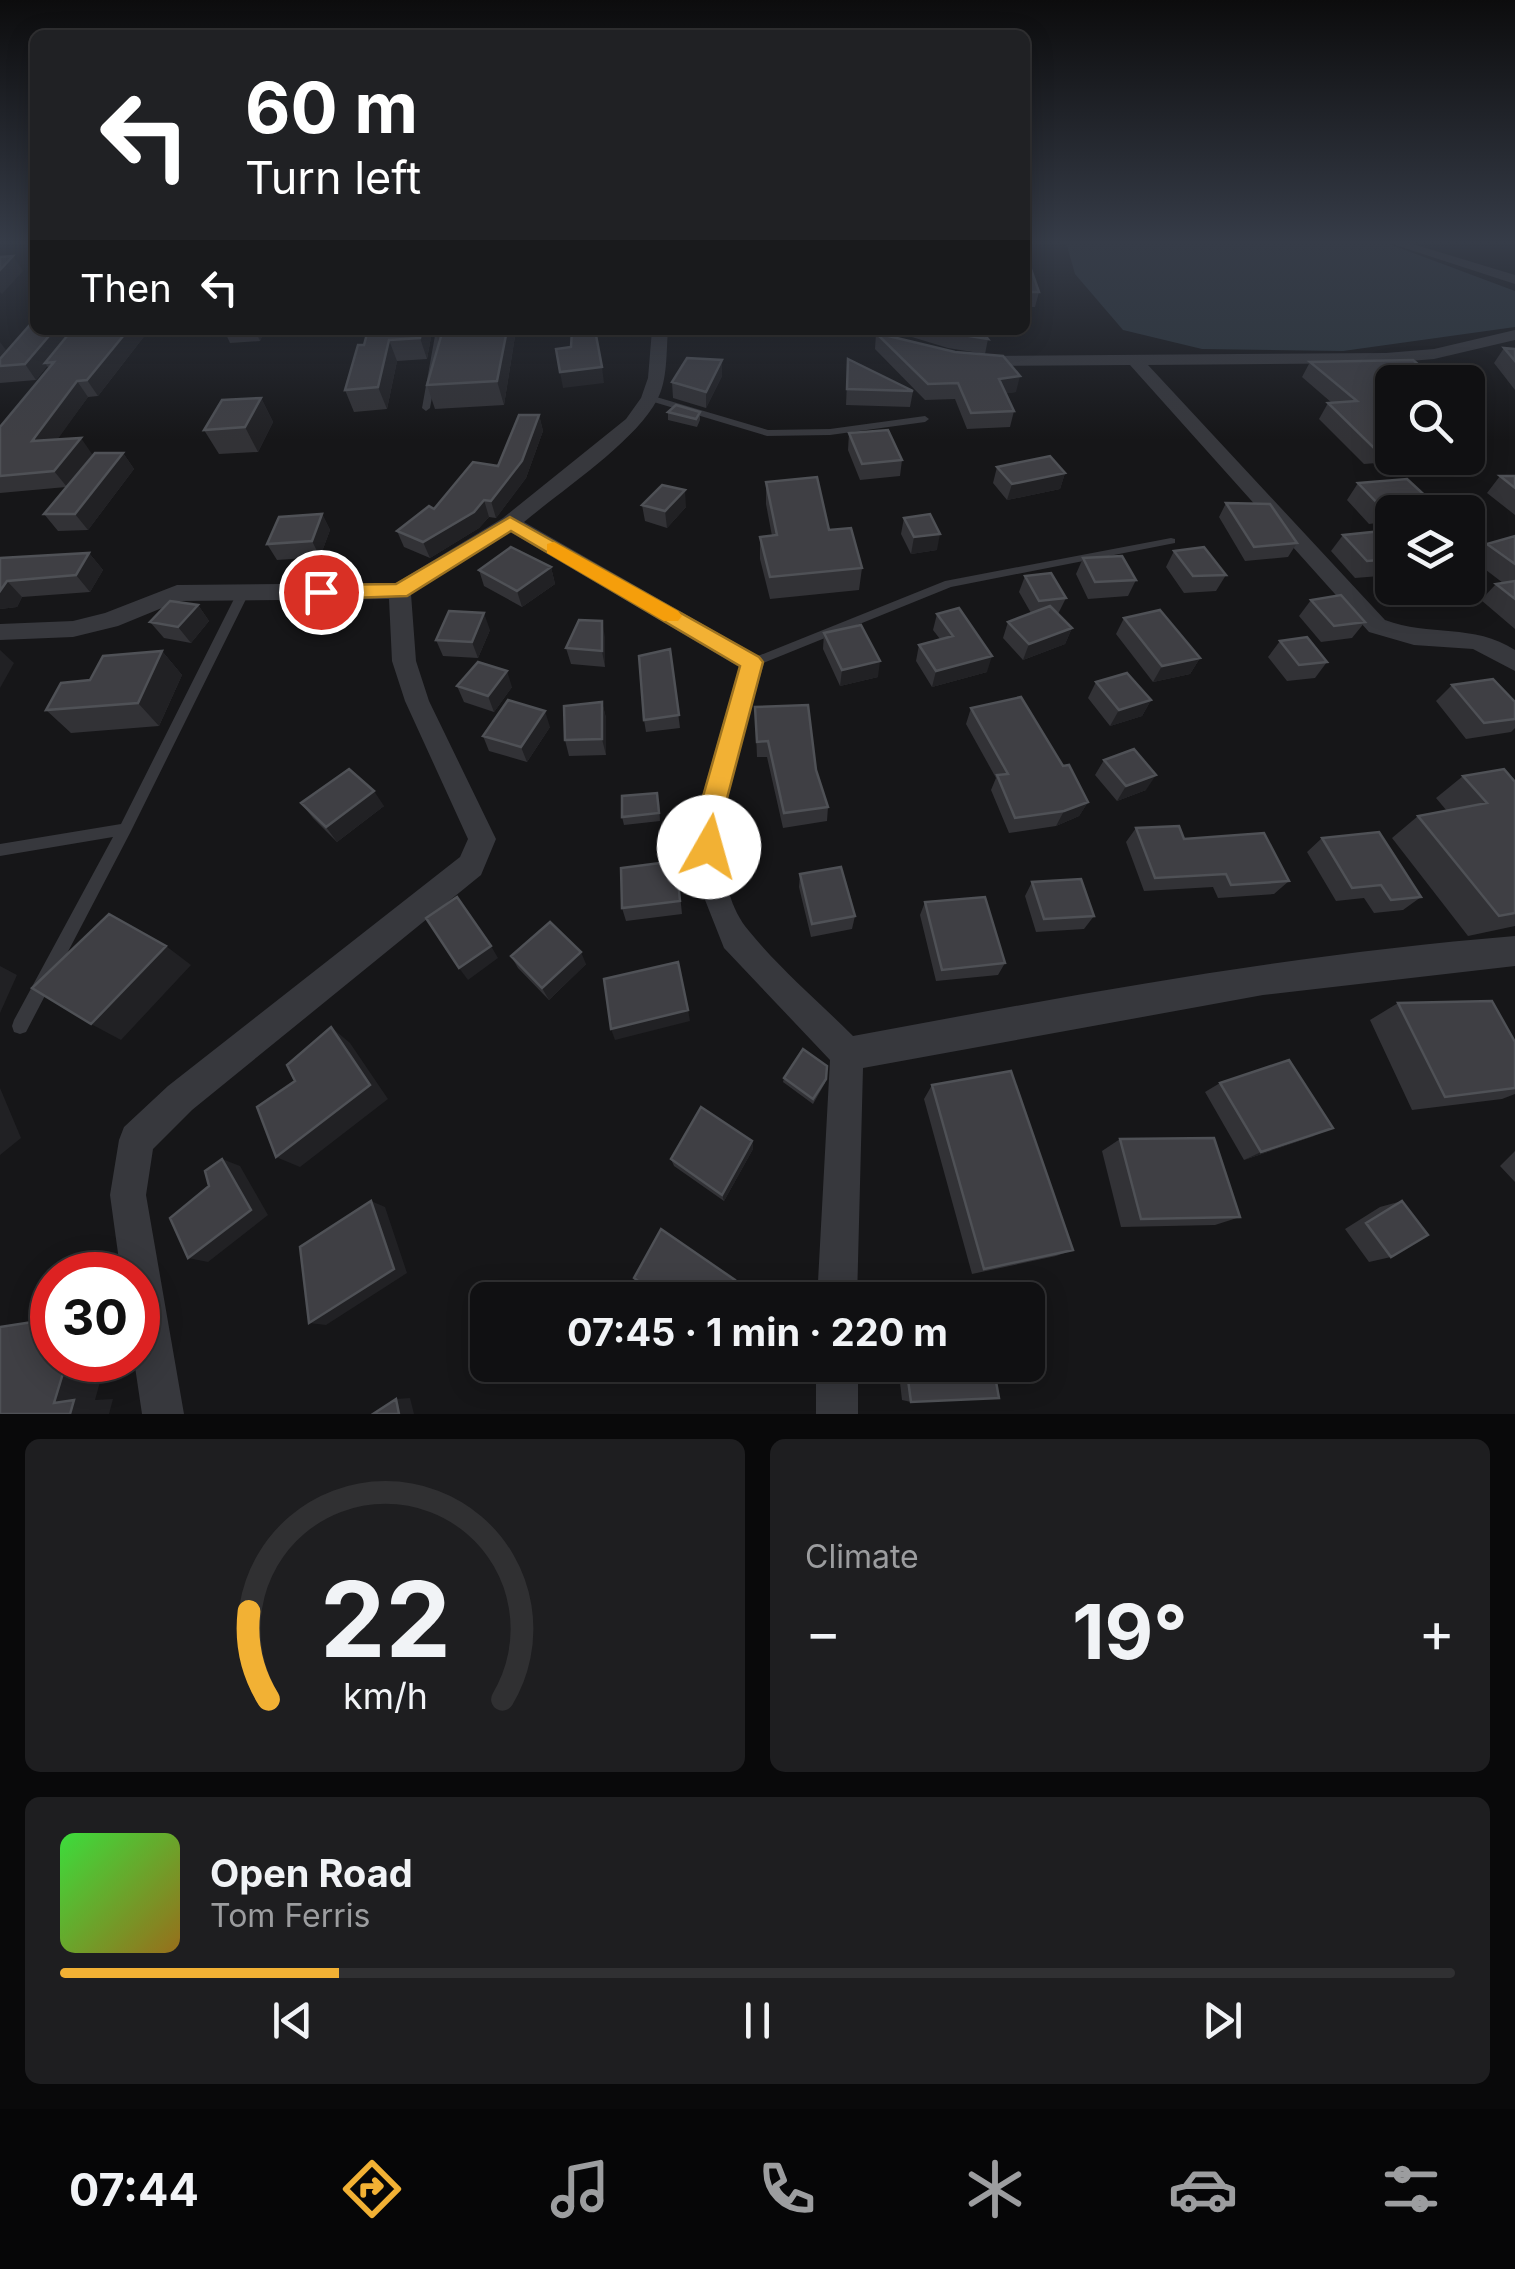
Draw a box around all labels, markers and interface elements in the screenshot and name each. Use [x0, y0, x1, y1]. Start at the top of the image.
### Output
text: 60 m [245, 65, 418, 150]
icon: left [80, 70, 210, 200]
text: Turn left [245, 150, 421, 205]
icon: left [192, 260, 247, 315]
text: Then [80, 265, 172, 311]
map controls [1375, 365, 1485, 605]
button: search [1375, 365, 1485, 475]
button: layers [1375, 495, 1485, 605]
pin [279, 550, 364, 635]
icon: arrive [294, 565, 349, 620]
position arrow [657, 795, 761, 899]
speed limit sign: 30 [30, 1252, 160, 1382]
text: 07:45 · 1 min · 220 m [567, 1309, 948, 1355]
text: Climate [805, 1537, 919, 1576]
text: 22 [319, 1556, 451, 1682]
text: 19° [1072, 1586, 1188, 1677]
text: − [805, 1599, 841, 1665]
text: + [1419, 1599, 1455, 1665]
text: km/h [343, 1674, 427, 1718]
text: Open Road [210, 1850, 413, 1896]
text: Tom Ferris [210, 1896, 370, 1935]
icon: previous [265, 1993, 320, 2048]
icon: pause [730, 1993, 785, 2048]
icon: next [1195, 1993, 1250, 2048]
icon: directions [337, 2154, 407, 2224]
icon: music [545, 2154, 615, 2224]
icon: phone [752, 2154, 822, 2224]
icon: climate [960, 2154, 1030, 2224]
icon: car [1168, 2154, 1238, 2224]
icon: filters [1376, 2154, 1446, 2224]
text: 07:44 [69, 2162, 199, 2217]

